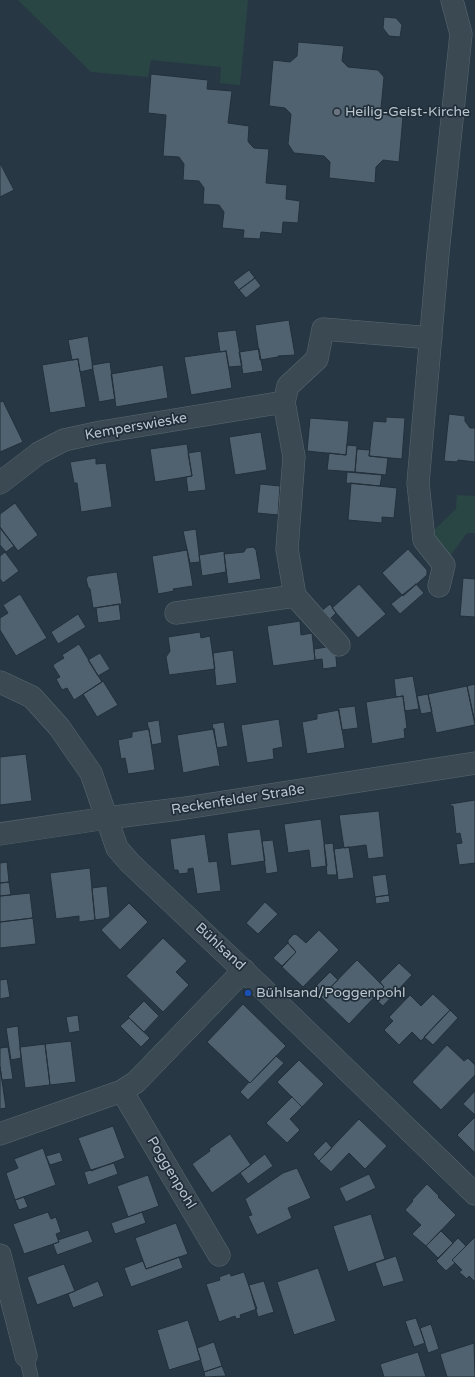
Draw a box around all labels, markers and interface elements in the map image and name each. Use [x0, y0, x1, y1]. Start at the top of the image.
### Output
place label: Heilig-Geist-Kirche [345, 104, 470, 120]
marker: Heilig-Geist-Kirche [332, 107, 342, 117]
street label: Kemperswieske [84, 410, 188, 444]
street label: Reckenfelder Straße [170, 781, 306, 819]
street label: Bühlsand [192, 920, 248, 974]
place label: Bühlsand/Poggenpohl [256, 985, 405, 1001]
marker: Bühlsand/Poggenpohl [243, 988, 253, 998]
street label: Poggenpohl [143, 1134, 199, 1212]

